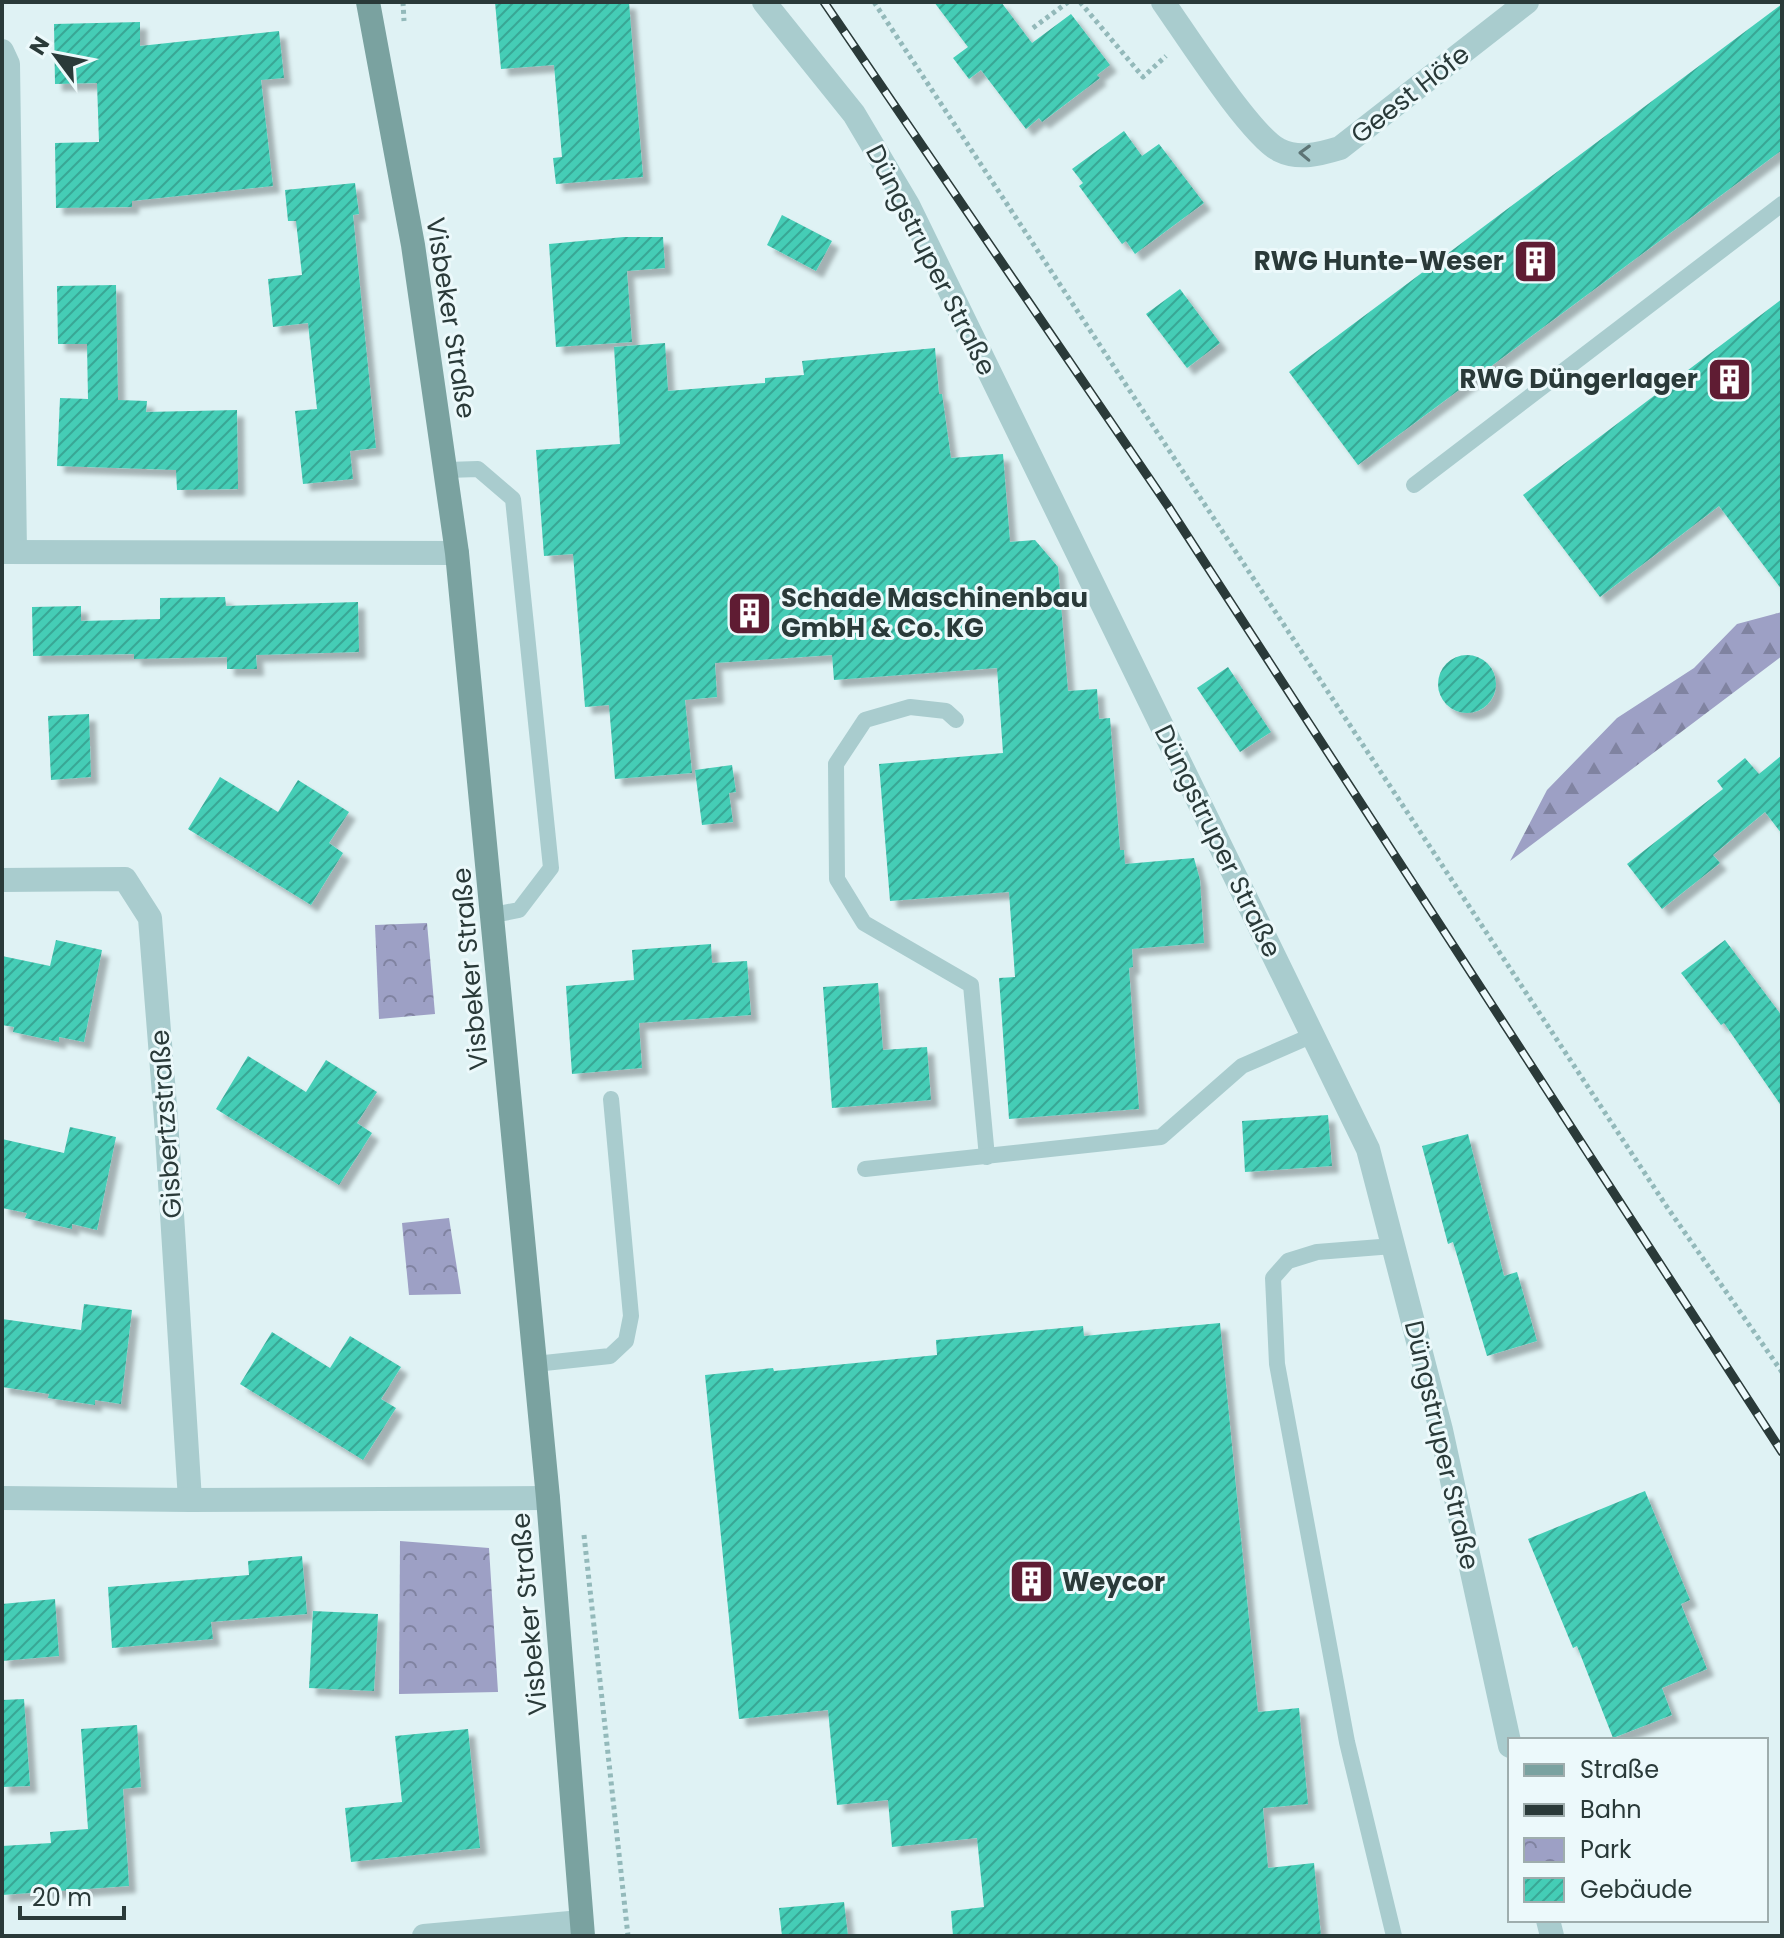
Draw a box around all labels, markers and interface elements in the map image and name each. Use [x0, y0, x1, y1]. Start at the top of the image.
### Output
north arrow [16, 16, 96, 96]
text: N [22, 30, 57, 61]
street label: Geest Höfe [1343, 36, 1477, 152]
street label: Düngstruper Straße [857, 138, 1005, 382]
one-way arrow [1298, 145, 1310, 162]
street label: Visbeker Straße [417, 215, 485, 421]
building icon: RWG Hunte-Weser [1511, 237, 1559, 285]
place label: RWG Hunte-Weser [1254, 243, 1504, 279]
building icon: RWG Düngerlager [1705, 355, 1753, 403]
place label: RWG Düngerlager [1460, 361, 1698, 397]
place label: Schade Maschinenbau GmbH & Co. KG [781, 580, 1088, 646]
building icon: Schade Maschinenbau GmbH & Co. KG [726, 589, 774, 637]
street label: Düngstruper Straße [1146, 719, 1290, 963]
street label: Visbeker Straße [443, 866, 497, 1072]
street label: Gisbertzstraße [141, 1028, 191, 1220]
street label: Düngstruper Straße [1396, 1317, 1488, 1573]
street label: Visbeker Straße [502, 1511, 556, 1717]
building icon: Weycor [1007, 1558, 1055, 1606]
place label: Weycor [1062, 1564, 1165, 1600]
legend [1508, 1738, 1768, 1922]
text: Straße [1580, 1753, 1659, 1786]
text: Bahn [1580, 1793, 1642, 1826]
text: Park [1580, 1833, 1632, 1866]
scale bar [20, 1870, 124, 1920]
text: Gebäude [1580, 1873, 1692, 1906]
text: 20 m [32, 1881, 92, 1914]

